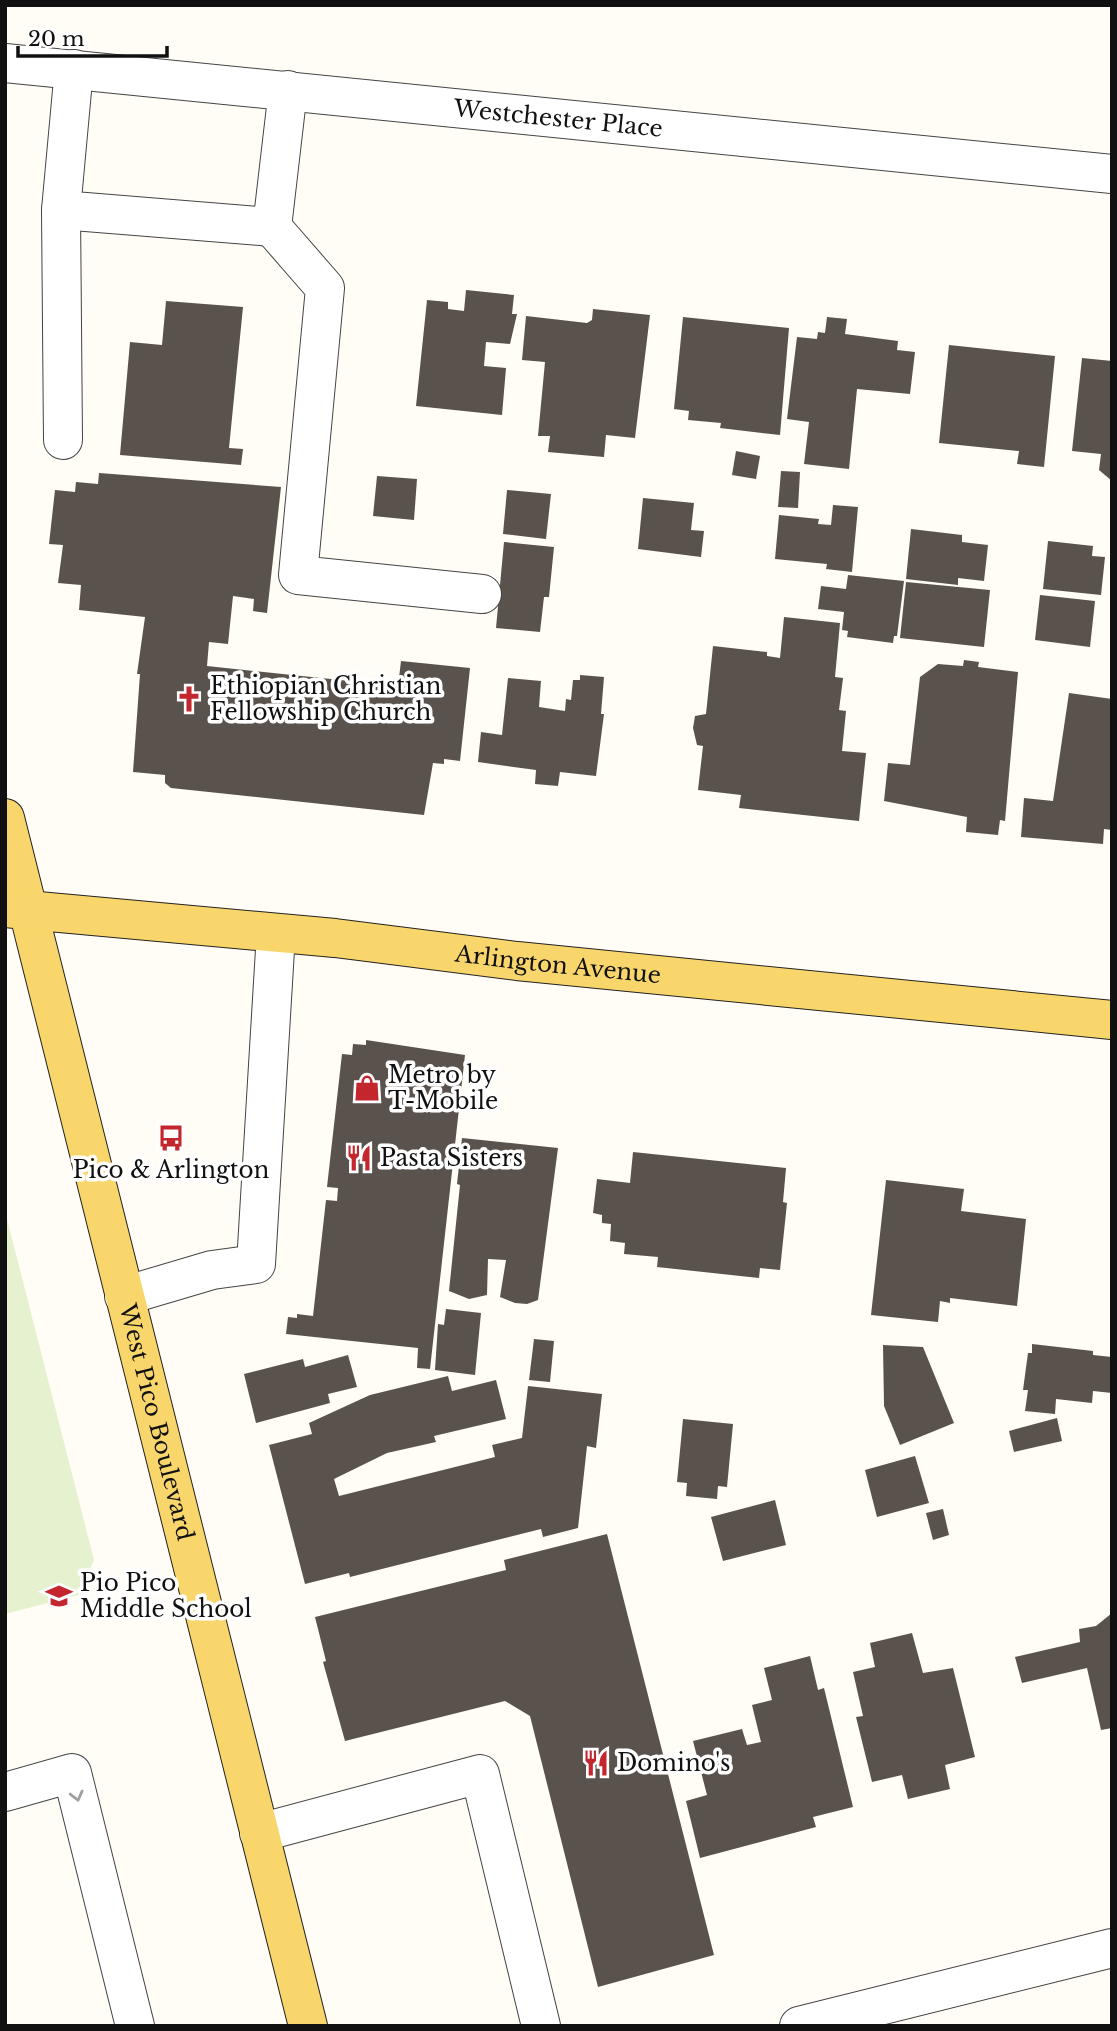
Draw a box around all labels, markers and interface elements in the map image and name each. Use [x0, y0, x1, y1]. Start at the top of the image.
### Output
scale bar [18, 14, 166, 58]
text: 20 m [28, 26, 85, 52]
street label: Westchester Place [451, 94, 664, 143]
place label: Ethiopian Christian Fellowship Church [210, 672, 442, 726]
church icon: Ethiopian Christian Fellowship Church [174, 684, 204, 714]
street label: Arlington Avenue [453, 939, 662, 989]
place label: Metro by T-Mobile [388, 1061, 498, 1115]
shop icon: Metro by T-Mobile [352, 1073, 382, 1103]
bus stop icon: Pico & Arlington [156, 1123, 186, 1153]
restaurant icon: Pasta Sisters [344, 1143, 374, 1173]
place label: Pasta Sisters [380, 1144, 523, 1172]
place label: Pico & Arlington [73, 1156, 270, 1184]
street label: West Pico Boulevard [113, 1300, 200, 1544]
place label: Pio Pico Middle School [80, 1569, 252, 1623]
school or university icon: Pio Pico Middle School [44, 1581, 74, 1611]
restaurant icon: Domino's [581, 1748, 611, 1778]
place label: Domino's [617, 1749, 730, 1777]
one-way arrow [69, 1789, 83, 1801]

